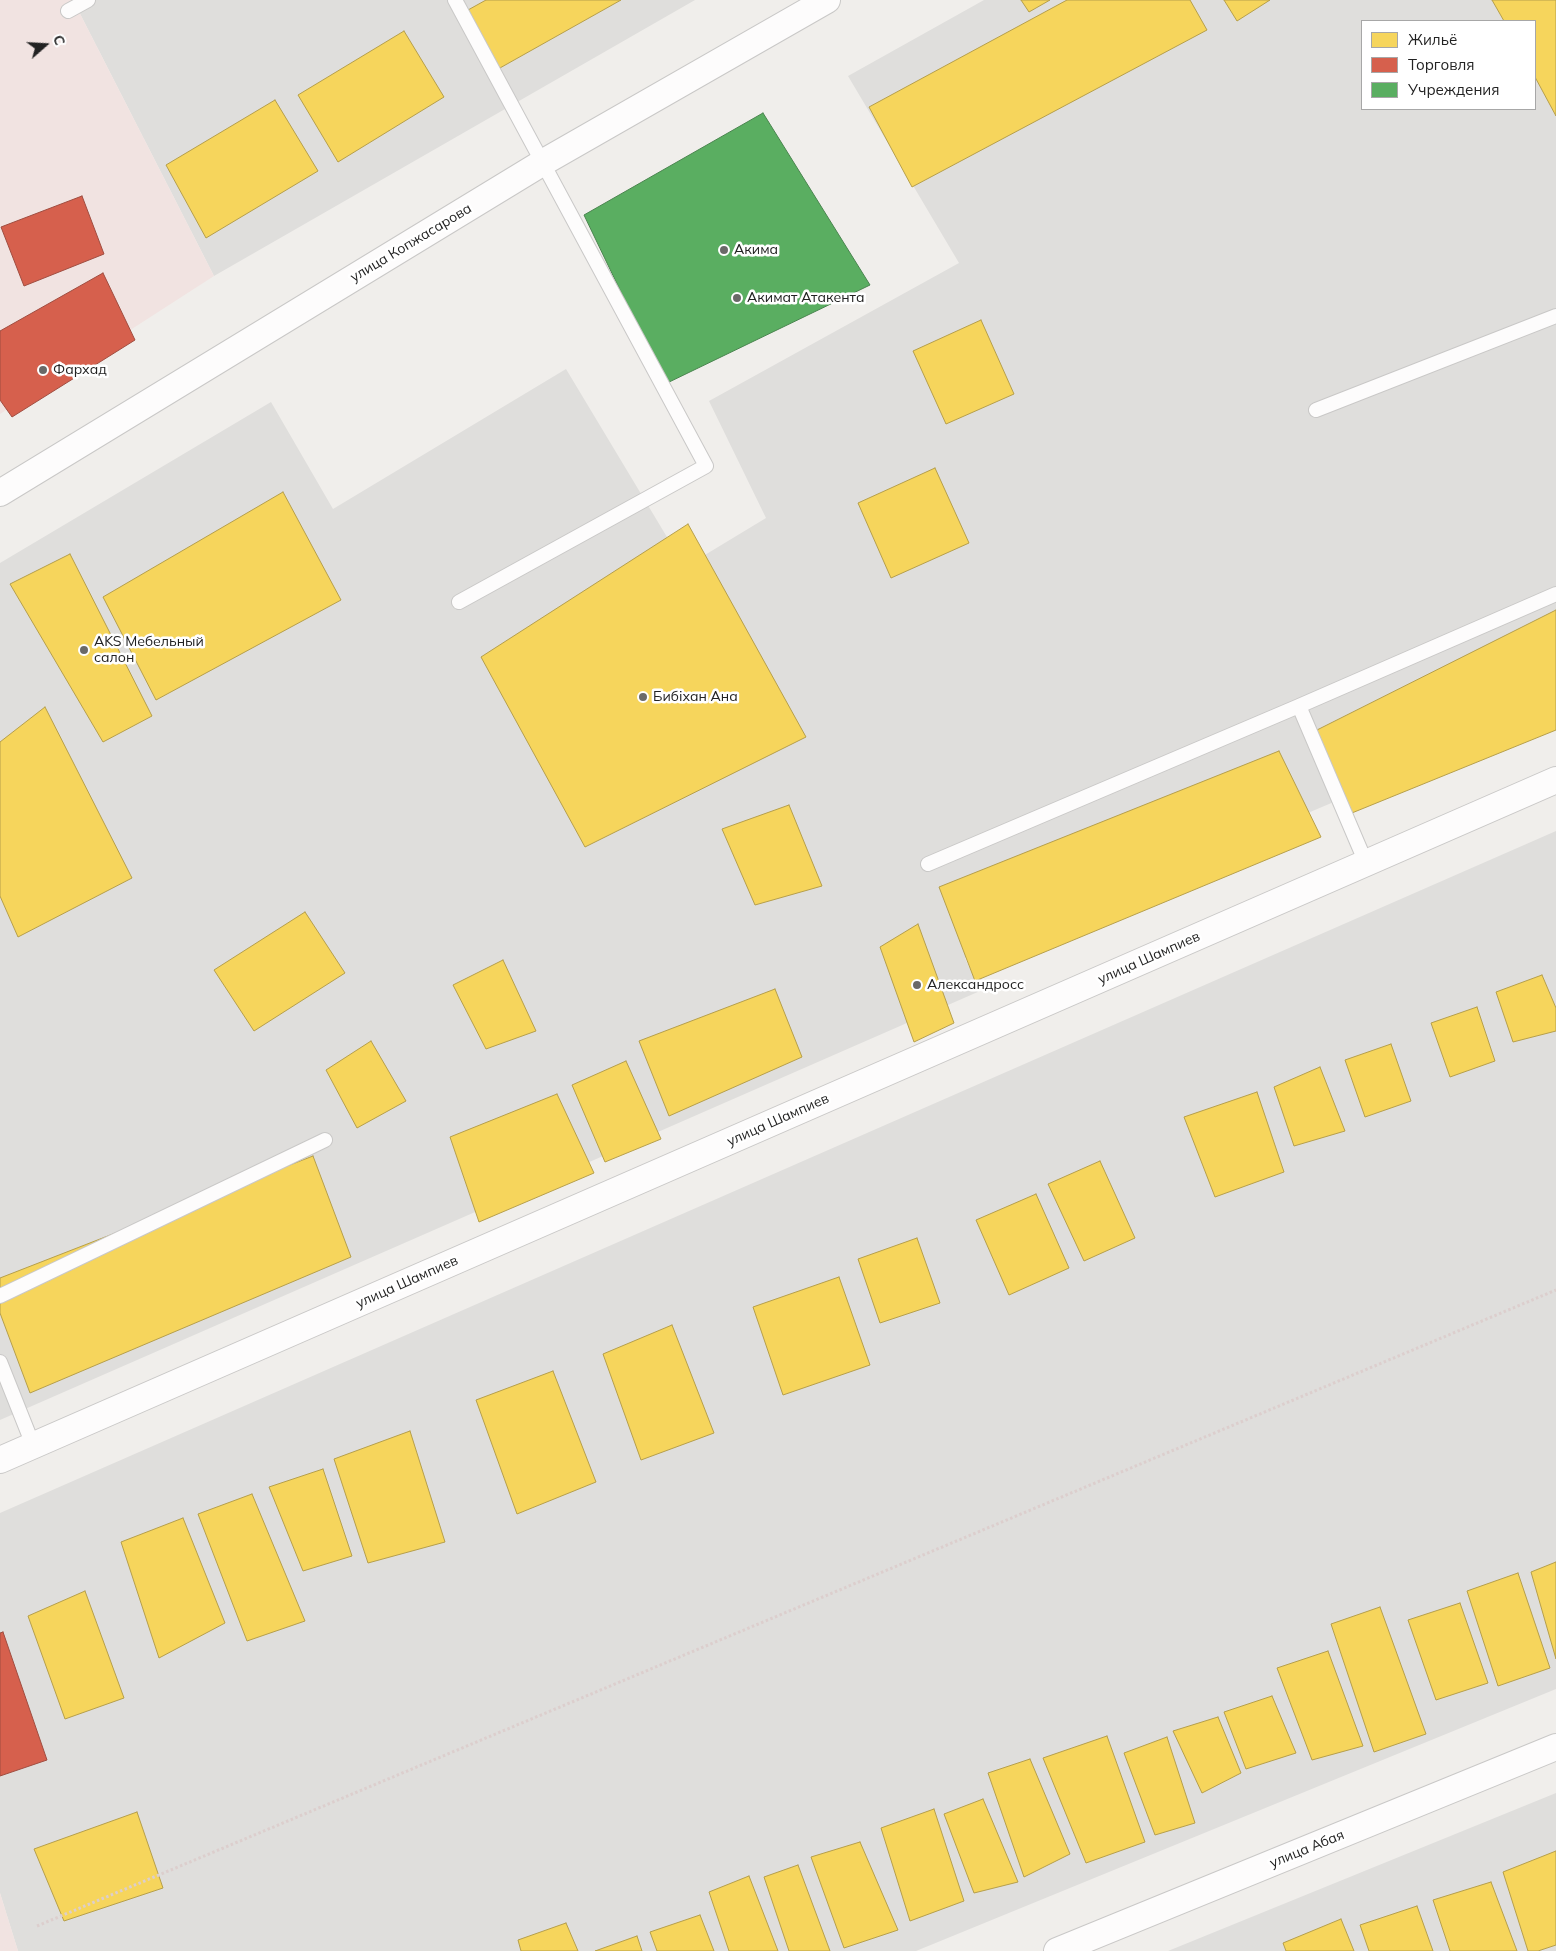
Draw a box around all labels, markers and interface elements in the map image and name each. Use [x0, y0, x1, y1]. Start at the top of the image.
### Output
north arrow [20, 20, 70, 70]
legend [1361, 20, 1536, 110]
text: Жильё [1408, 30, 1457, 49]
text: С [49, 33, 69, 48]
text: Торговля [1408, 55, 1475, 74]
text: Учреждения [1408, 80, 1500, 99]
street label: улица Копжасарова [347, 200, 475, 286]
place label: Акима [734, 242, 778, 258]
marker: Акима [718, 244, 730, 256]
place label: Акимат Атакента [747, 290, 864, 306]
marker: Акимат Атакента [731, 292, 743, 304]
place label: Фархад [53, 362, 107, 378]
marker: Фархад [37, 364, 49, 376]
place label: AKS Мебельный салон [94, 634, 204, 666]
marker: AKS Мебельный салон [78, 644, 90, 656]
place label: Бибіхан Ана [653, 689, 738, 705]
marker: Бибіхан Ана [637, 691, 649, 703]
street label: улица Шампиев [1095, 928, 1203, 988]
place label: Александросс [927, 977, 1024, 993]
marker: Александросс [911, 979, 923, 991]
street label: улица Шампиев [724, 1090, 832, 1150]
street label: улица Шампиев [353, 1252, 461, 1312]
street label: улица Абая [1267, 1826, 1347, 1872]

